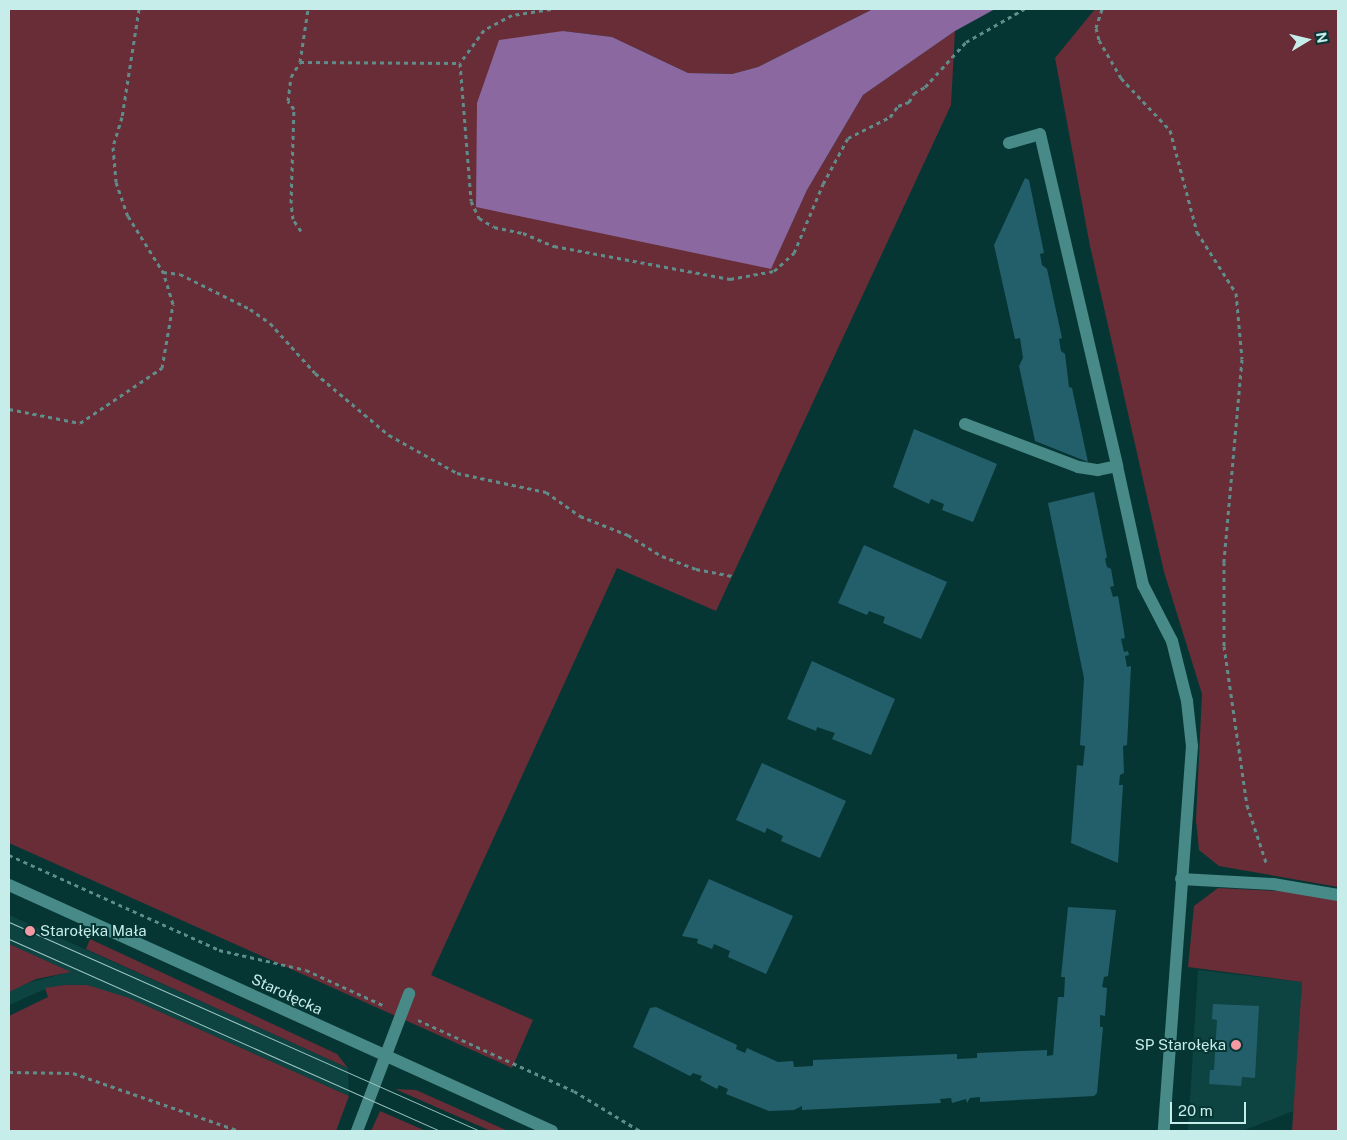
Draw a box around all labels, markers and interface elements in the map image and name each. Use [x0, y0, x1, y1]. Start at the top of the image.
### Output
north arrow [1282, 15, 1332, 65]
text: N [1313, 31, 1331, 44]
place label: Starołęka Mała [40, 922, 147, 940]
marker: Starołęka Mała [24, 925, 36, 937]
street label: Starołęcka [249, 970, 325, 1018]
place label: SP Starołęka [1135, 1036, 1226, 1054]
marker: SP Starołęka [1230, 1039, 1242, 1051]
scale bar [1172, 1092, 1248, 1124]
text: 20 m [1178, 1102, 1213, 1119]

